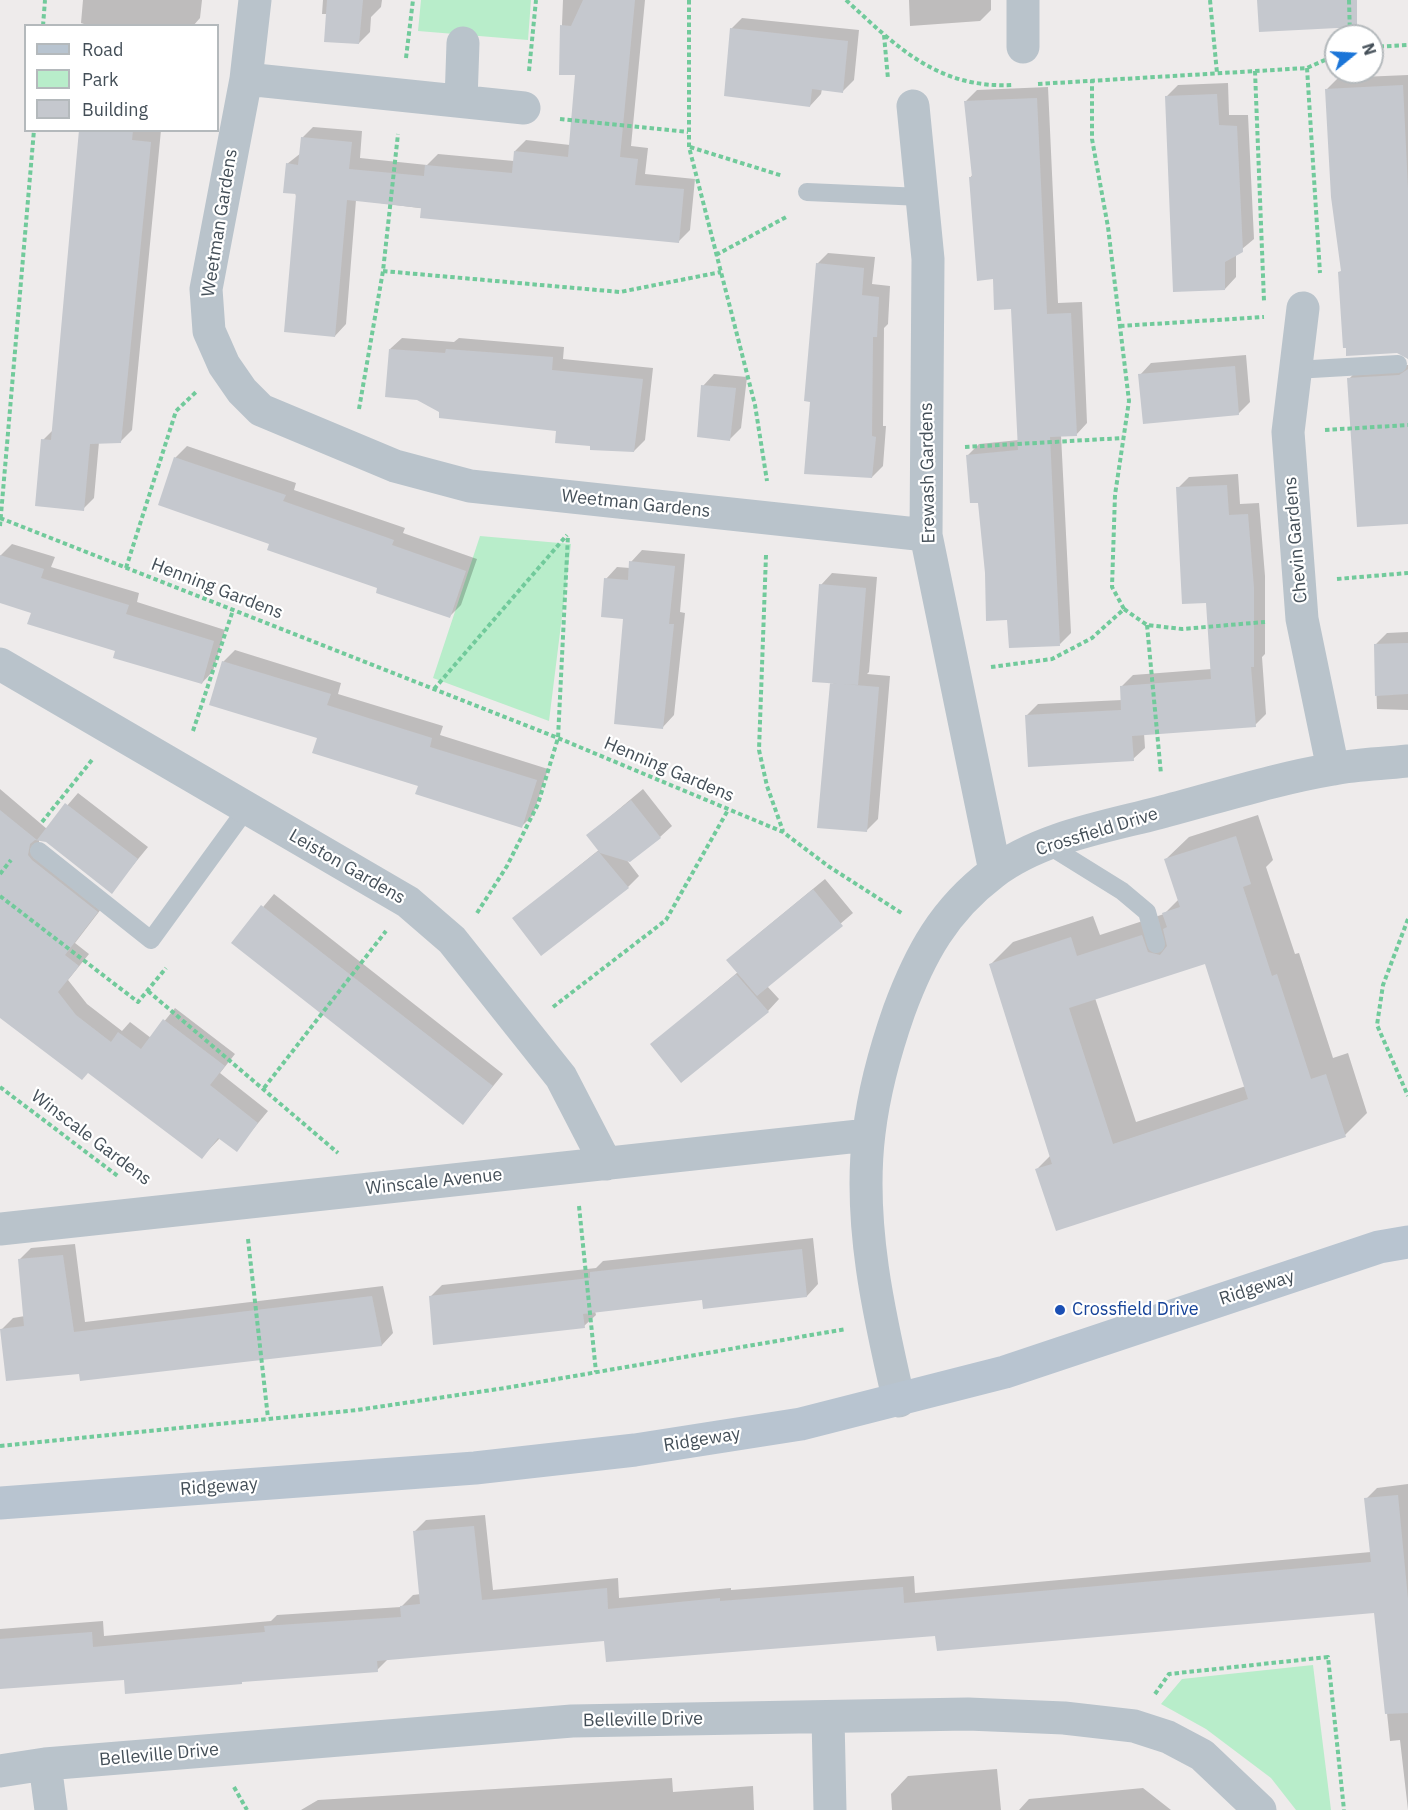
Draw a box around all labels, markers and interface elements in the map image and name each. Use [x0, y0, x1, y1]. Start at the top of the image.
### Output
legend [24, 24, 219, 132]
north arrow [1324, 24, 1384, 84]
text: Road [82, 38, 123, 61]
text: N [1358, 40, 1381, 58]
text: Park [82, 68, 118, 91]
text: Building [82, 98, 148, 121]
street label: Weetman Gardens [198, 147, 242, 299]
street label: Erewash Gardens [916, 402, 940, 544]
street label: Chevin Gardens [1280, 476, 1312, 604]
street label: Weetman Gardens [560, 485, 712, 523]
street label: Henning Gardens [148, 554, 286, 624]
street label: Henning Gardens [601, 733, 737, 807]
street label: Crossfield Drive [1033, 803, 1161, 861]
street label: Leiston Gardens [285, 825, 409, 909]
street label: Winscale Gardens [27, 1086, 155, 1190]
street label: Winscale Avenue [365, 1164, 503, 1200]
street label: Ridgeway [1217, 1266, 1297, 1310]
place label: Crossfield Drive [1072, 1299, 1199, 1321]
marker: Crossfield Drive [1053, 1303, 1067, 1317]
street label: Ridgeway [662, 1423, 742, 1457]
street label: Ridgeway [179, 1474, 259, 1500]
street label: Belleville Drive [583, 1708, 703, 1732]
street label: Belleville Drive [98, 1739, 220, 1771]

